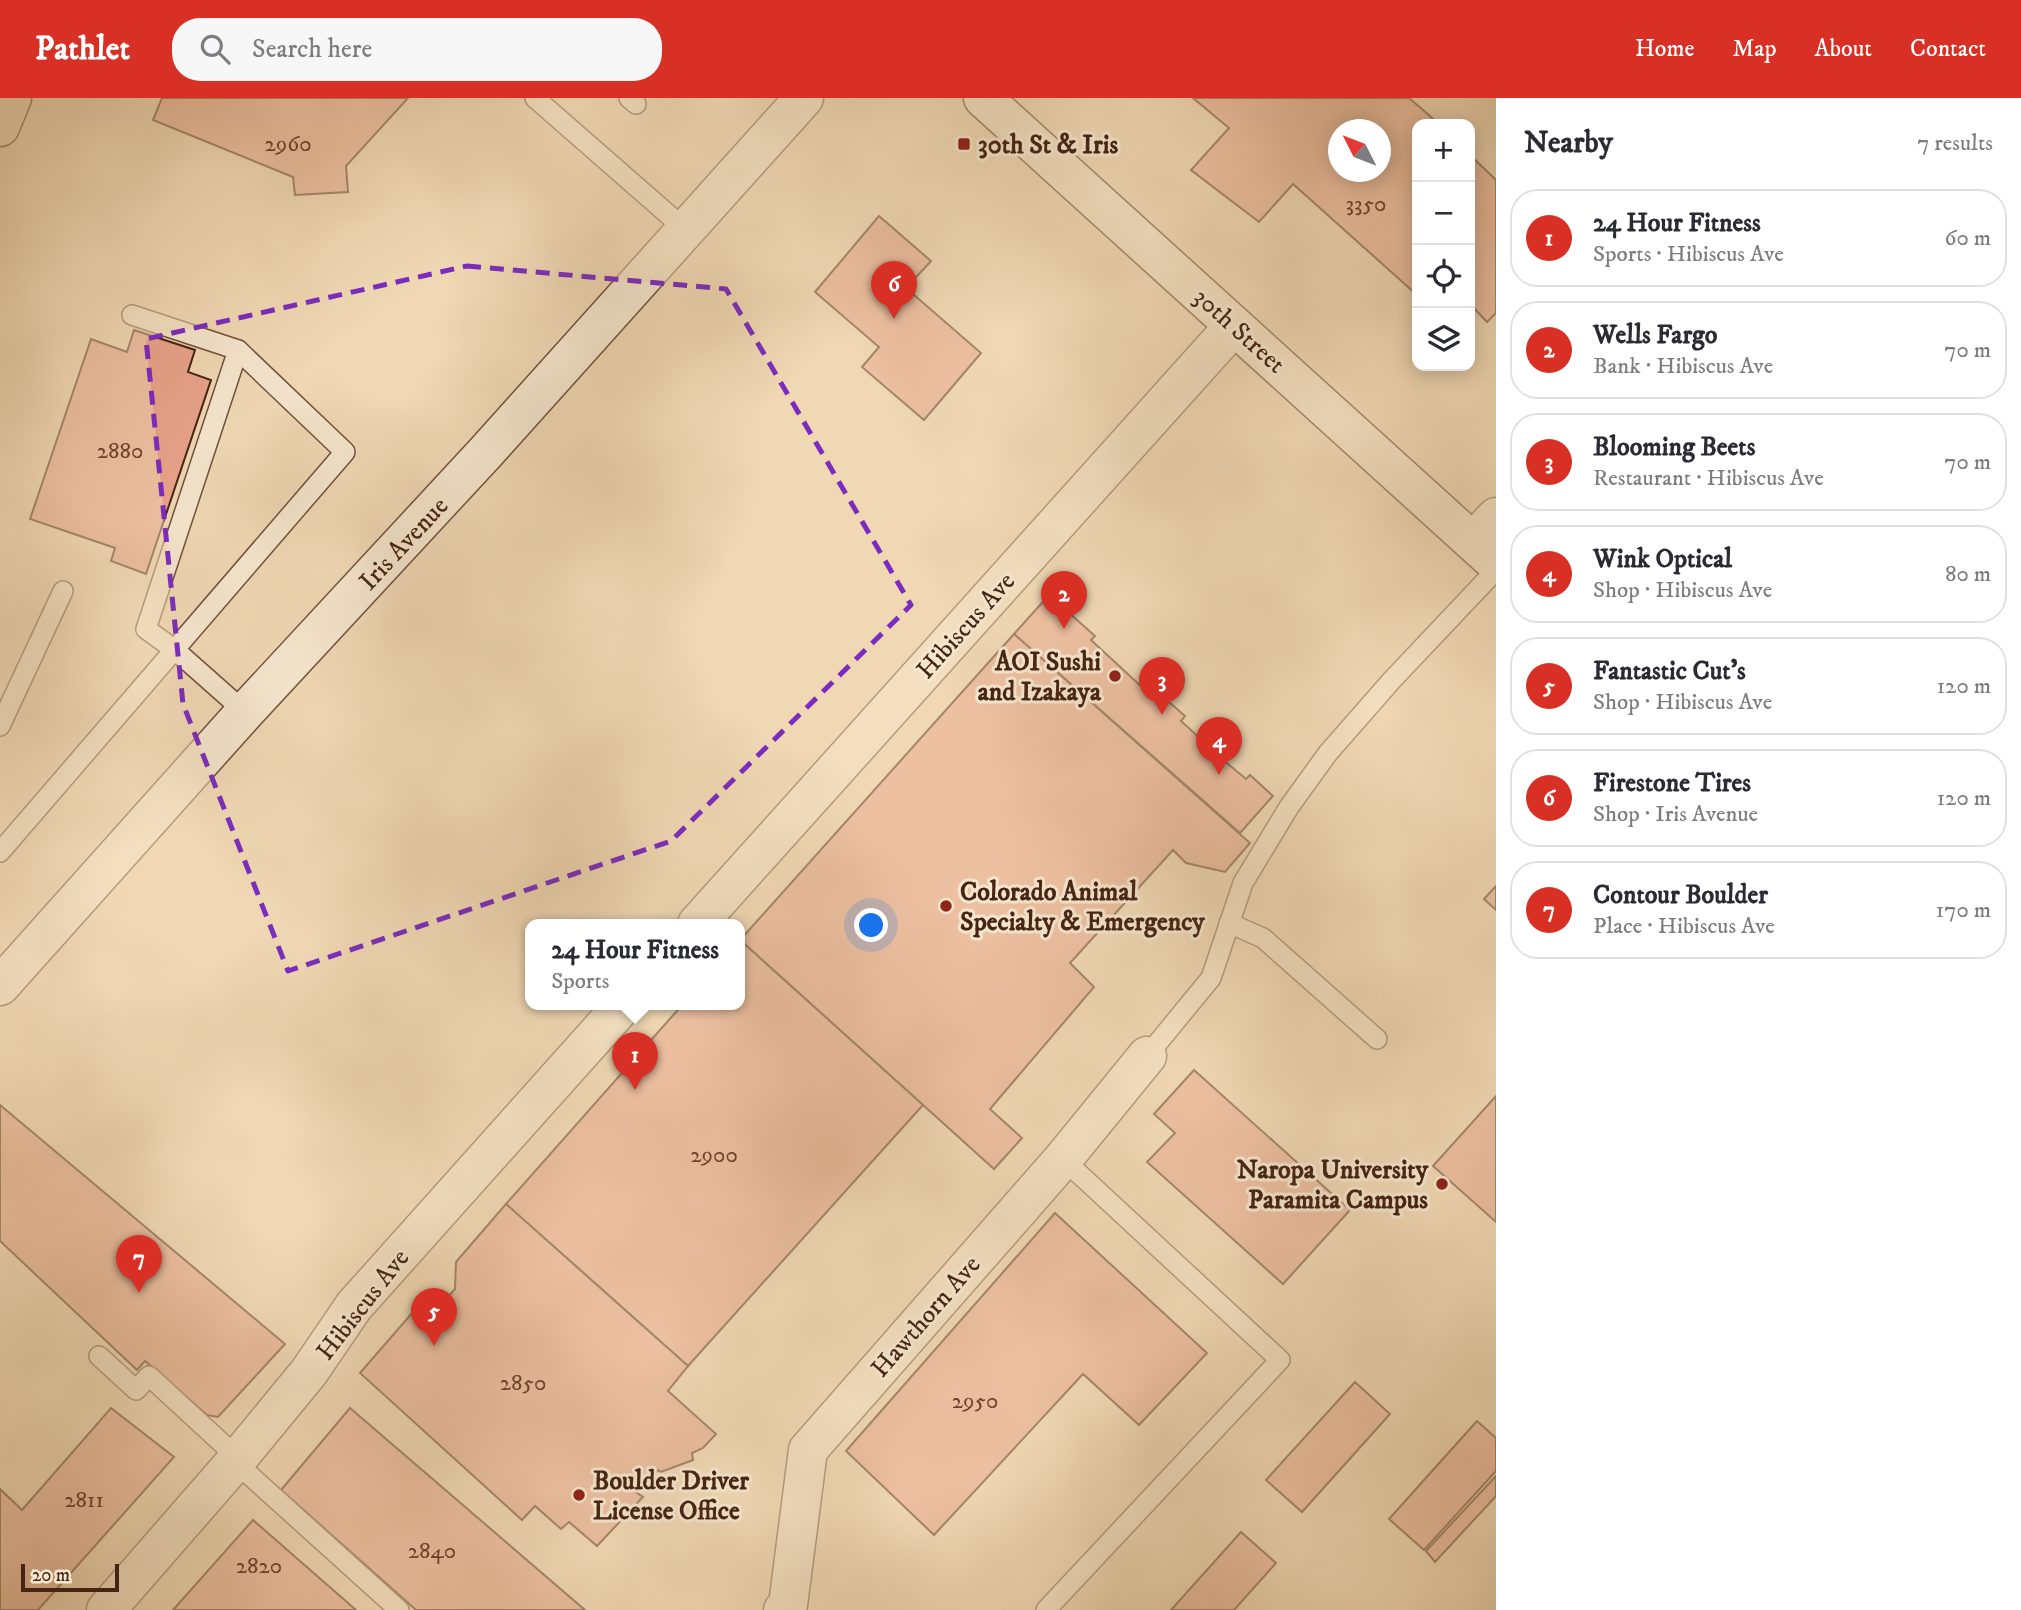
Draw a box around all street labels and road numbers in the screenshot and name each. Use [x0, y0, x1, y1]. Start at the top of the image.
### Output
street label: 30th Street [1186, 281, 1292, 381]
street label: Iris Avenue [352, 490, 456, 598]
street label: Hibiscus Ave [910, 566, 1023, 686]
street label: Hibiscus Ave [309, 1243, 417, 1367]
street label: Hawthorn Ave [864, 1249, 988, 1385]

